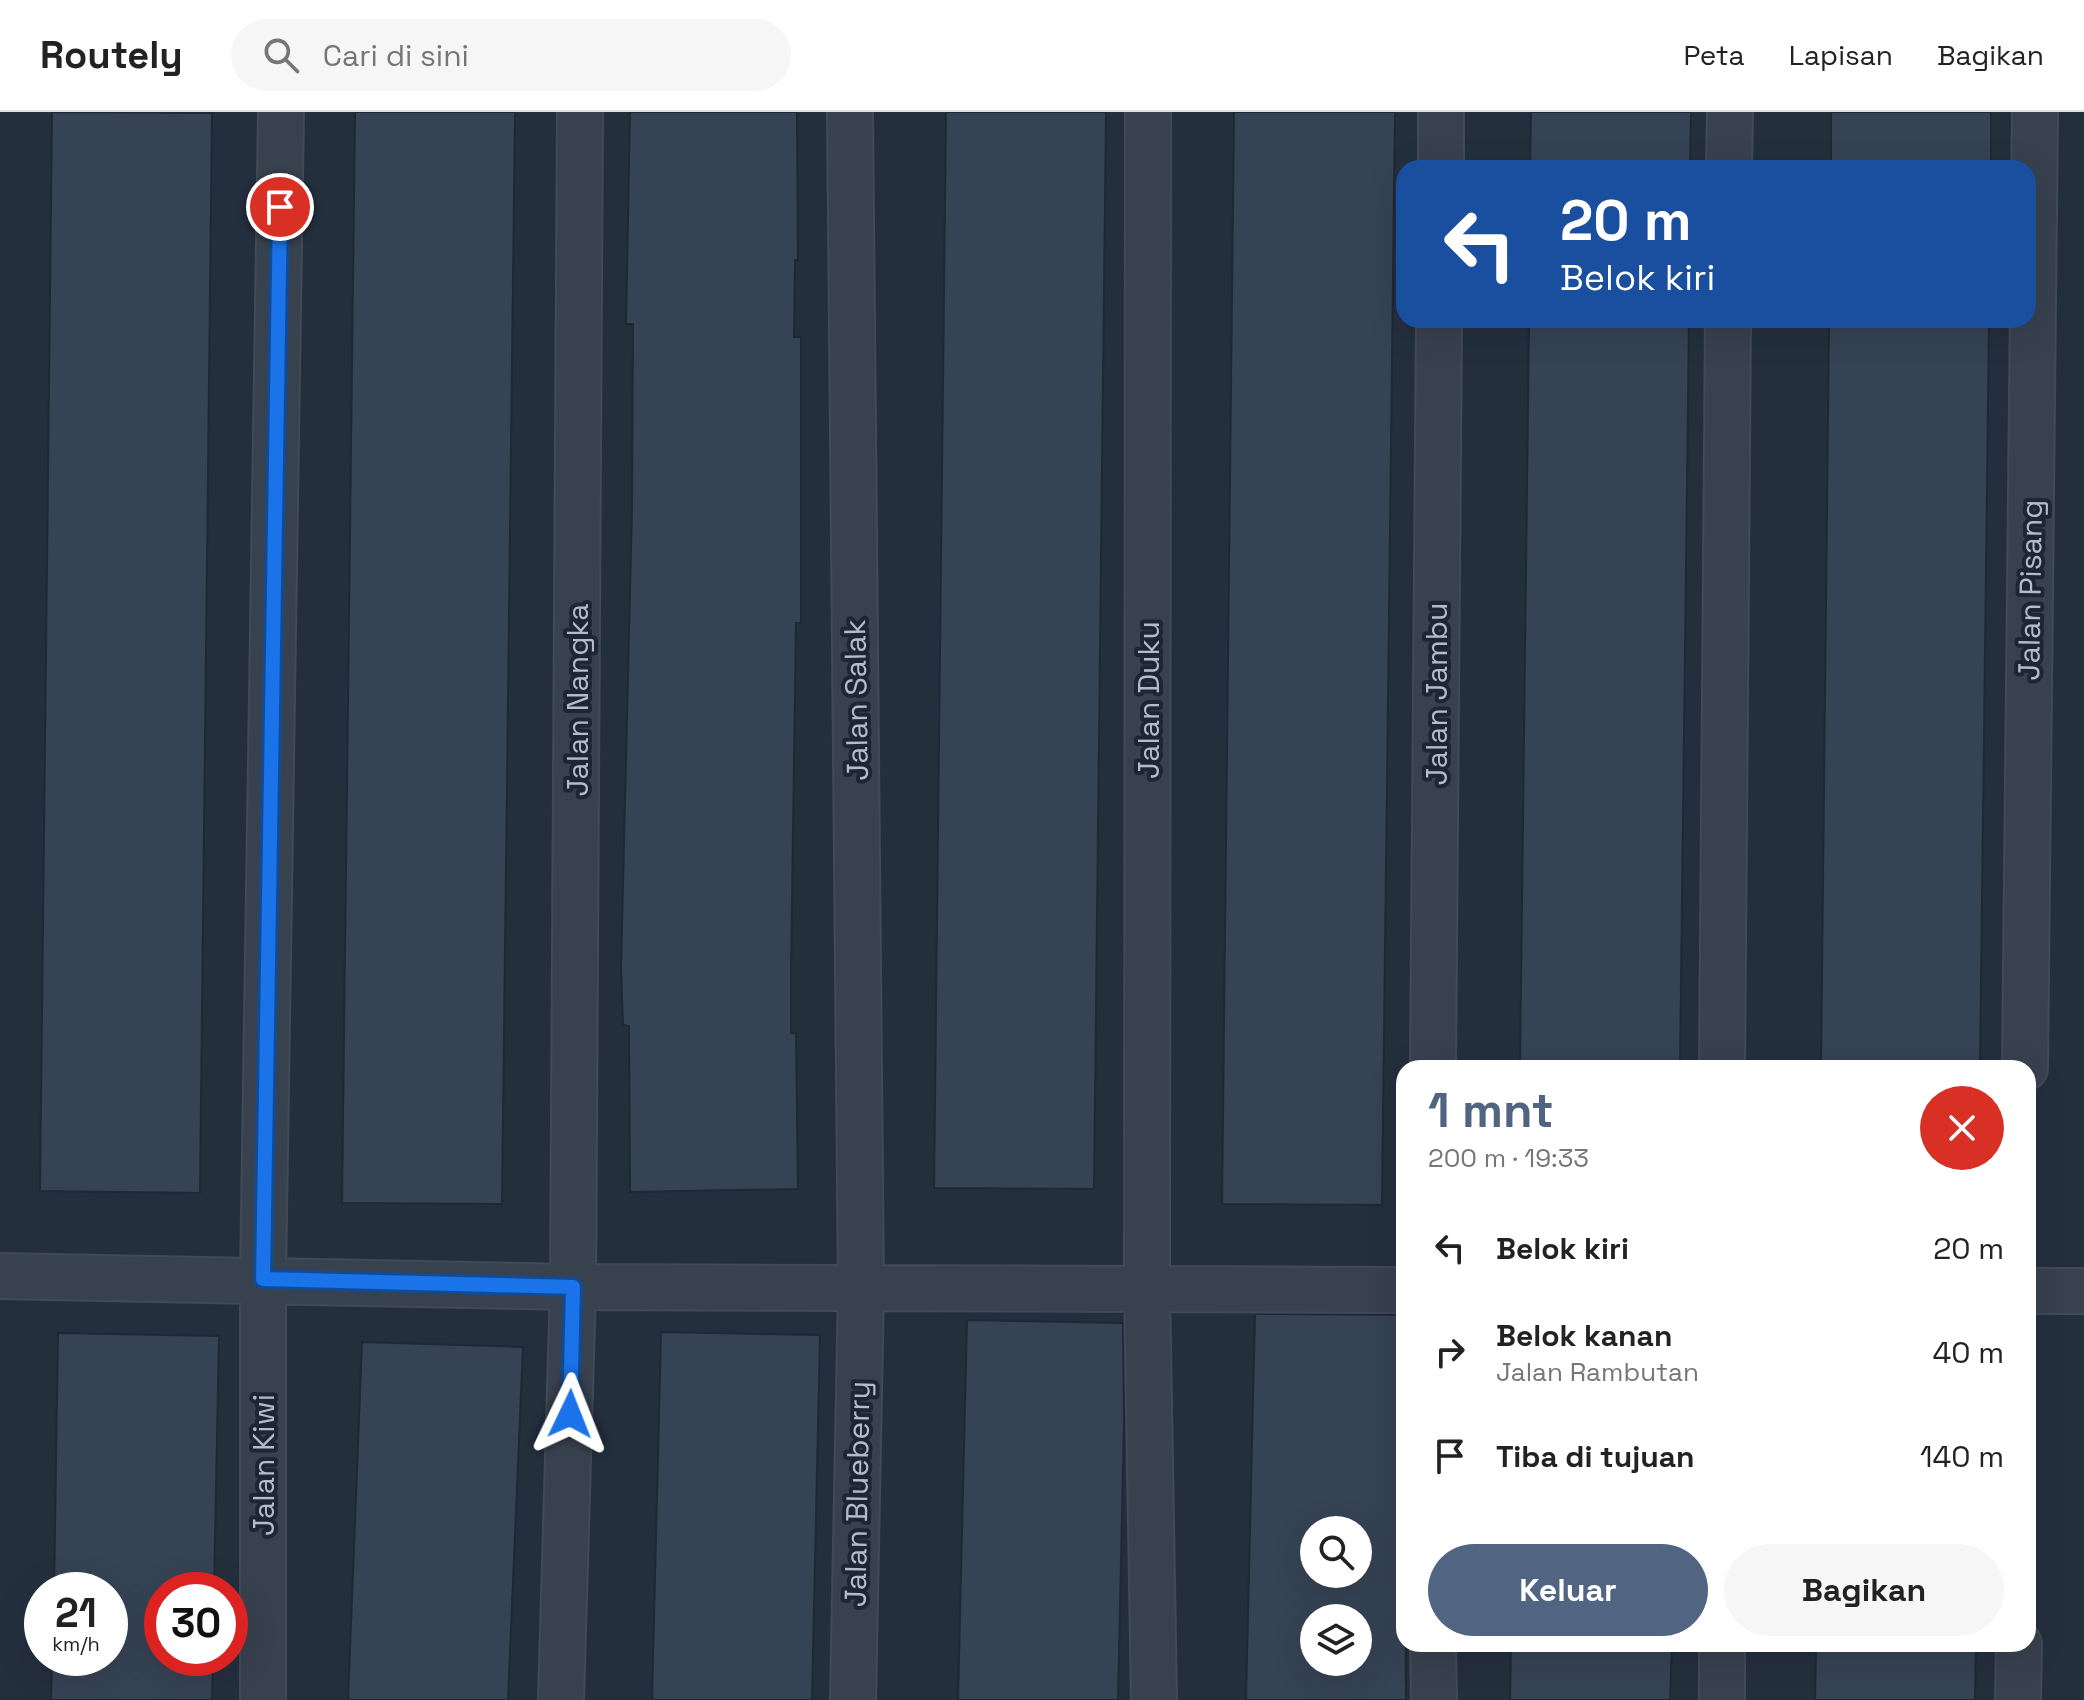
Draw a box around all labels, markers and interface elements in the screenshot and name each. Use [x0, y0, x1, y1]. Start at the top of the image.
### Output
search box [231, 19, 791, 91]
text: Routely [40, 31, 183, 79]
icon: search [259, 33, 303, 77]
text: Cari di sini [323, 36, 469, 75]
text: Peta [1683, 37, 1745, 73]
text: Lapisan [1789, 37, 1893, 73]
text: Bagikan [1937, 37, 2044, 73]
pin [246, 173, 314, 241]
icon: arrive [258, 185, 302, 229]
text: 20 m [1560, 185, 1692, 256]
icon: left [1428, 192, 1532, 296]
text: Belok kiri [1560, 255, 1715, 301]
street label: Jalan Pisang [2009, 499, 2051, 681]
street label: Jalan Jambu [1417, 603, 1456, 785]
street label: Jalan Nangka [558, 604, 597, 796]
street label: Jalan Salak [835, 619, 877, 781]
street label: Jalan Duku [1129, 621, 1168, 779]
text: 1 mnt [1428, 1080, 1554, 1141]
button: close [1920, 1086, 2004, 1170]
text: 200 m · 19:33 [1428, 1141, 1589, 1175]
icon: left [1428, 1226, 1472, 1270]
text: Belok kiri [1496, 1229, 1629, 1268]
text: 20 m [1933, 1229, 2004, 1268]
text: Belok kanan [1496, 1316, 1672, 1355]
icon: right [1428, 1330, 1472, 1374]
text: 40 m [1933, 1333, 2004, 1372]
text: Jalan Rambutan [1496, 1355, 1699, 1389]
position arrow [528, 1372, 612, 1456]
street label: Jalan Blueberry [836, 1380, 878, 1608]
street label: Jalan Kiwi [244, 1394, 283, 1536]
icon: arrive [1428, 1434, 1472, 1478]
text: Tiba di tujuan [1496, 1437, 1695, 1476]
text: 140 m [1920, 1437, 2004, 1476]
map controls [1300, 1516, 1372, 1676]
button: search [1300, 1516, 1372, 1588]
button: Keluar [1428, 1544, 1708, 1636]
button: Bagikan [1724, 1544, 2004, 1636]
speed limit sign: 30 [144, 1572, 248, 1676]
text: 21 [55, 1588, 97, 1639]
button: layers [1300, 1604, 1372, 1676]
text: km/h [52, 1631, 100, 1657]

